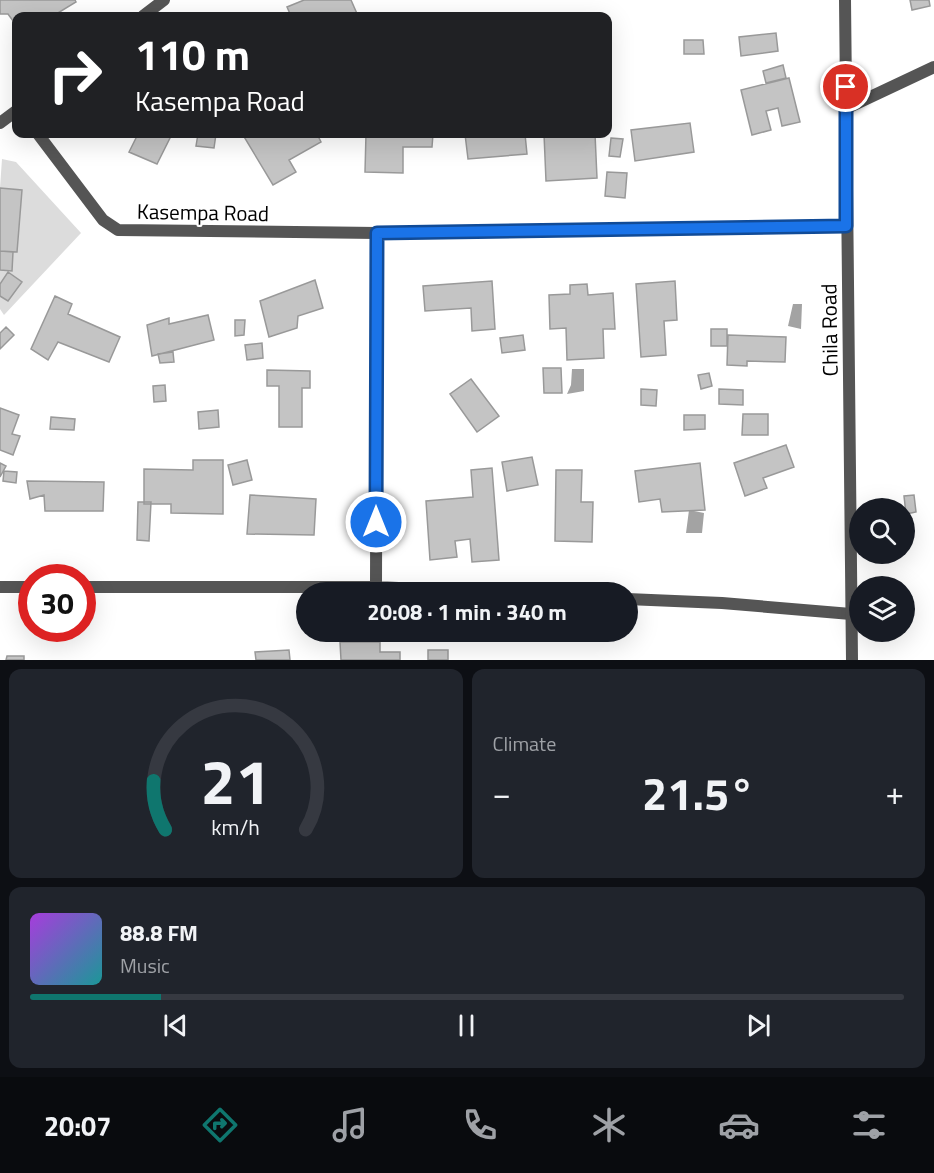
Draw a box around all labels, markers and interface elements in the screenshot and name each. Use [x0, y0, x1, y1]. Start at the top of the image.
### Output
text: 110 m [135, 22, 250, 86]
icon: right [36, 36, 114, 114]
pin [820, 61, 871, 112]
icon: arrive [829, 70, 862, 103]
text: Kasempa Road [135, 80, 305, 121]
street label: Kasempa Road [137, 195, 269, 229]
street label: Chila Road [812, 283, 846, 377]
position arrow [344, 490, 408, 554]
map controls [849, 498, 915, 642]
button: search [849, 498, 915, 564]
speed limit sign: 30 [18, 564, 96, 642]
button: layers [849, 576, 915, 642]
text: 20:08 · 1 min · 340 m [367, 595, 567, 629]
text: Climate [493, 728, 556, 759]
text: 21 [201, 733, 271, 828]
text: 21.5° [642, 759, 754, 827]
text: − [493, 768, 511, 818]
text: + [886, 768, 904, 818]
text: km/h [211, 812, 260, 844]
text: 88.8 FM [120, 916, 198, 950]
text: Music [120, 950, 170, 981]
icon: previous [159, 1009, 192, 1042]
icon: pause [450, 1009, 483, 1042]
icon: next [742, 1009, 775, 1042]
icon: directions [199, 1104, 241, 1146]
icon: music [329, 1104, 371, 1146]
icon: phone [459, 1104, 501, 1146]
icon: climate [588, 1104, 630, 1146]
icon: car [718, 1104, 760, 1146]
icon: filters [848, 1104, 890, 1146]
text: 20:07 [44, 1105, 111, 1146]

